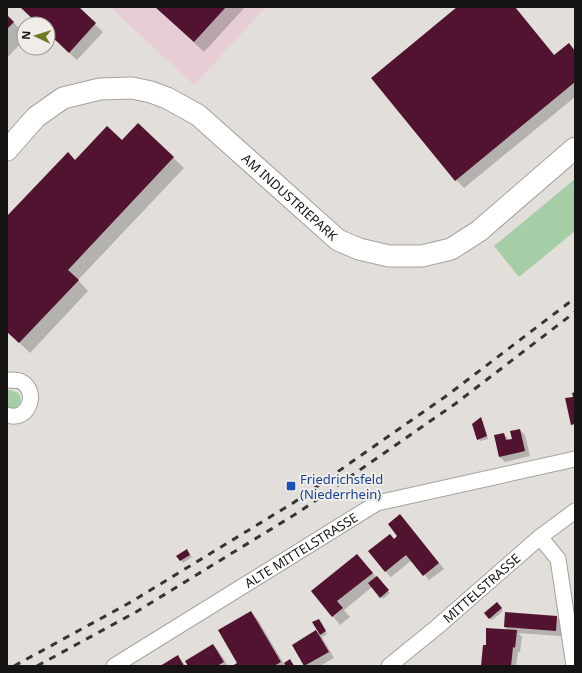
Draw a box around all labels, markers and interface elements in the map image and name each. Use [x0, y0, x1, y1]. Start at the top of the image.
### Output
north arrow [16, 16, 56, 56]
text: N [18, 30, 33, 40]
street label: AM INDUSTRIEPARK [238, 149, 342, 245]
place label: Friedrichsfeld (Niederrhein) [300, 470, 383, 503]
marker: Friedrichsfeld (Niederrhein) [285, 480, 297, 492]
street label: ALTE MITTELSTRASSE [241, 508, 361, 592]
street label: MITTELSTRASSE [439, 549, 524, 627]

